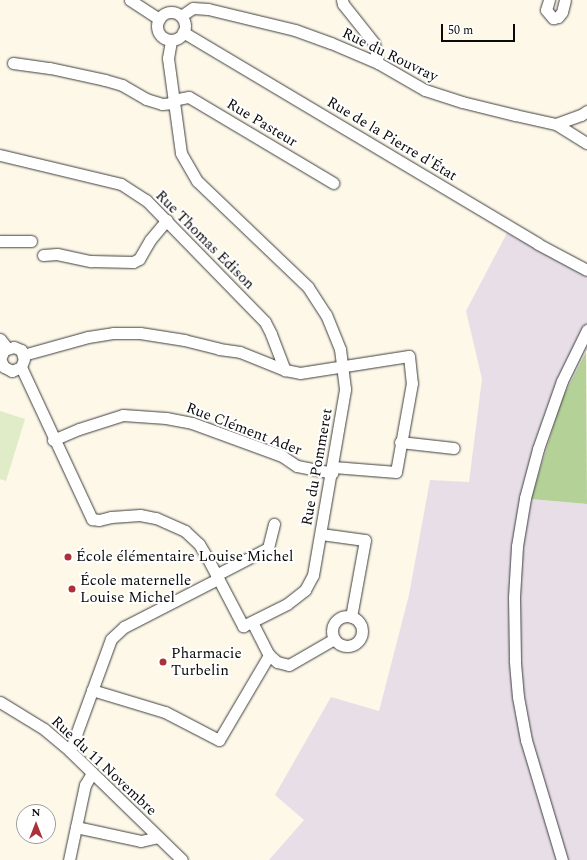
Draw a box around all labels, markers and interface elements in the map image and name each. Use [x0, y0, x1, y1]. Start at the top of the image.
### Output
scale bar [443, 16, 517, 42]
text: 50 m [448, 21, 473, 40]
street label: Rue du Rouvray [339, 24, 441, 86]
street label: Rue de la Pierre d'État [324, 93, 460, 185]
street label: Rue Pasteur [223, 95, 301, 151]
street label: Rue Thomas Edison [152, 187, 258, 293]
street label: Rue Clément Ader [184, 399, 304, 459]
street label: Rue du Pommeret [298, 407, 336, 527]
place label: École élémentaire Louise Michel [76, 548, 293, 566]
marker: École élémentaire Louise Michel [63, 552, 73, 562]
place label: École maternelle Louise Michel [80, 571, 191, 606]
marker: École maternelle Louise Michel [67, 584, 77, 594]
place label: Pharmacie Turbelin [171, 644, 242, 679]
marker: Pharmacie Turbelin [158, 657, 168, 667]
street label: Rue du 11 Novembre [48, 713, 160, 819]
north arrow [16, 804, 56, 844]
text: N [32, 804, 40, 821]

